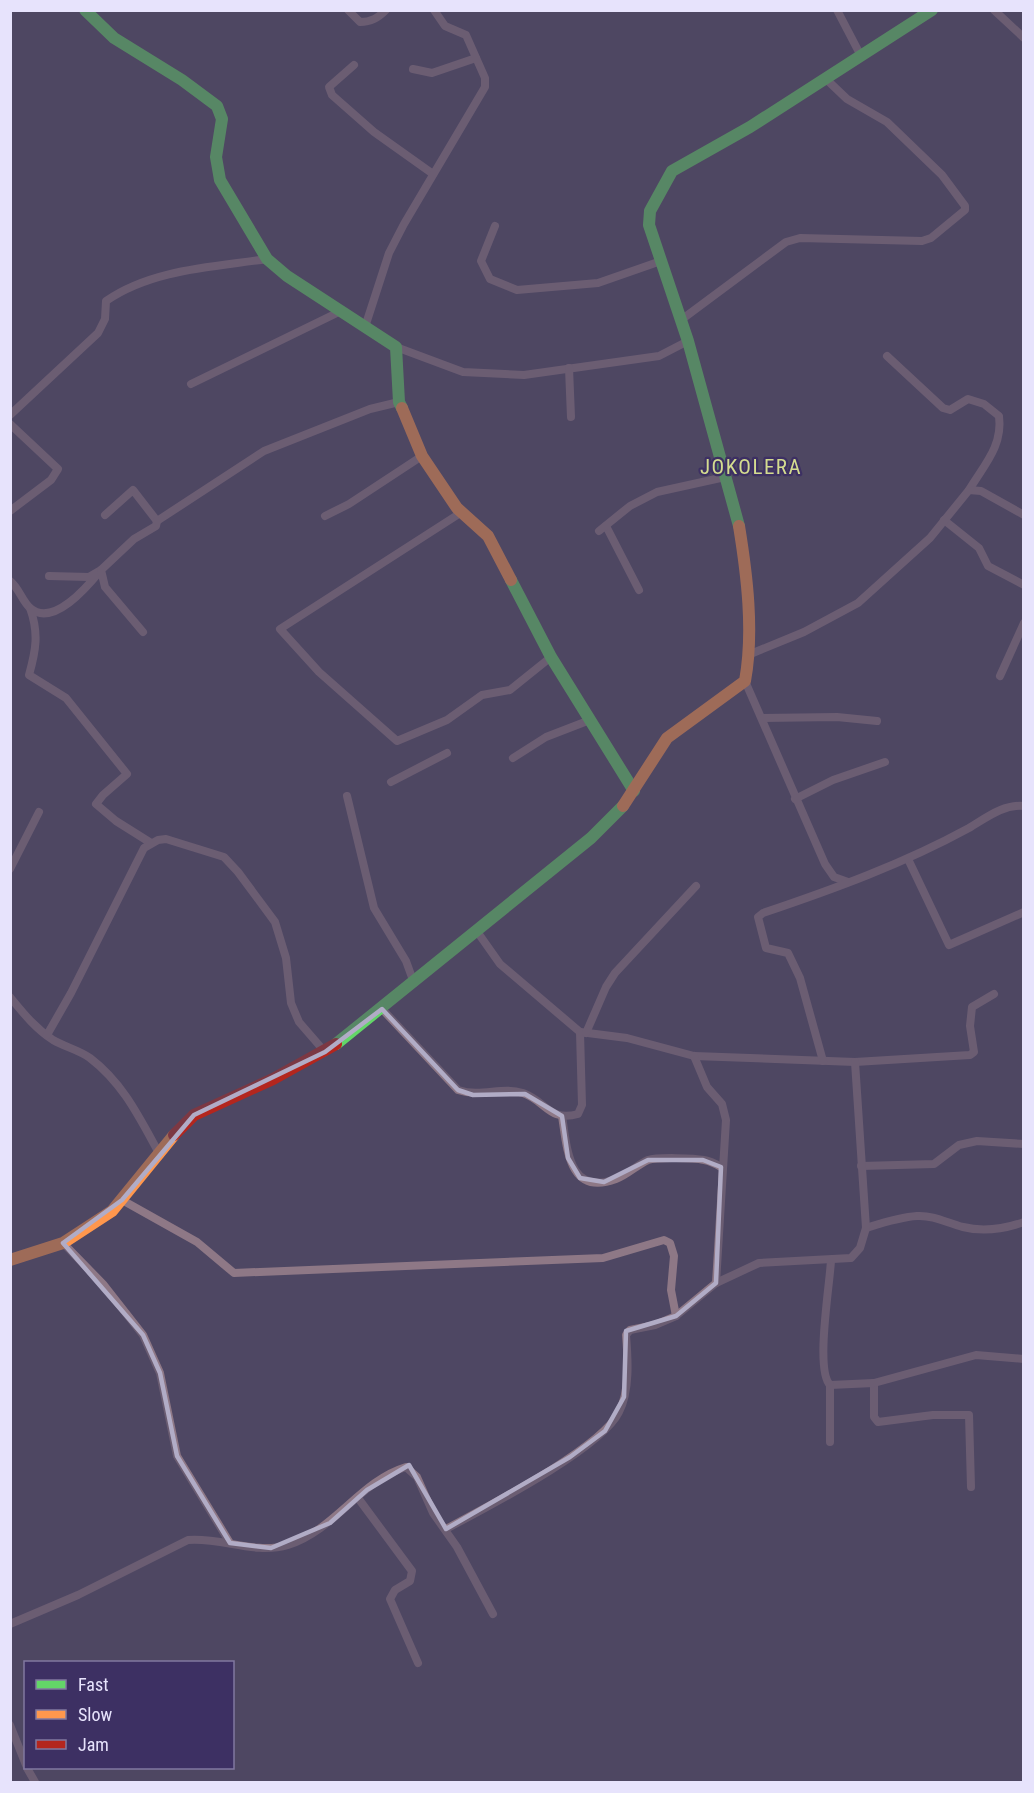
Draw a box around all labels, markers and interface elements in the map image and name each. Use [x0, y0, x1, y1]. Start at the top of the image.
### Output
district label: JOKOLERA [700, 455, 802, 479]
legend [24, 1661, 234, 1769]
text: Fast [78, 1674, 109, 1695]
text: Slow [78, 1704, 113, 1725]
text: Jam [78, 1734, 109, 1755]

